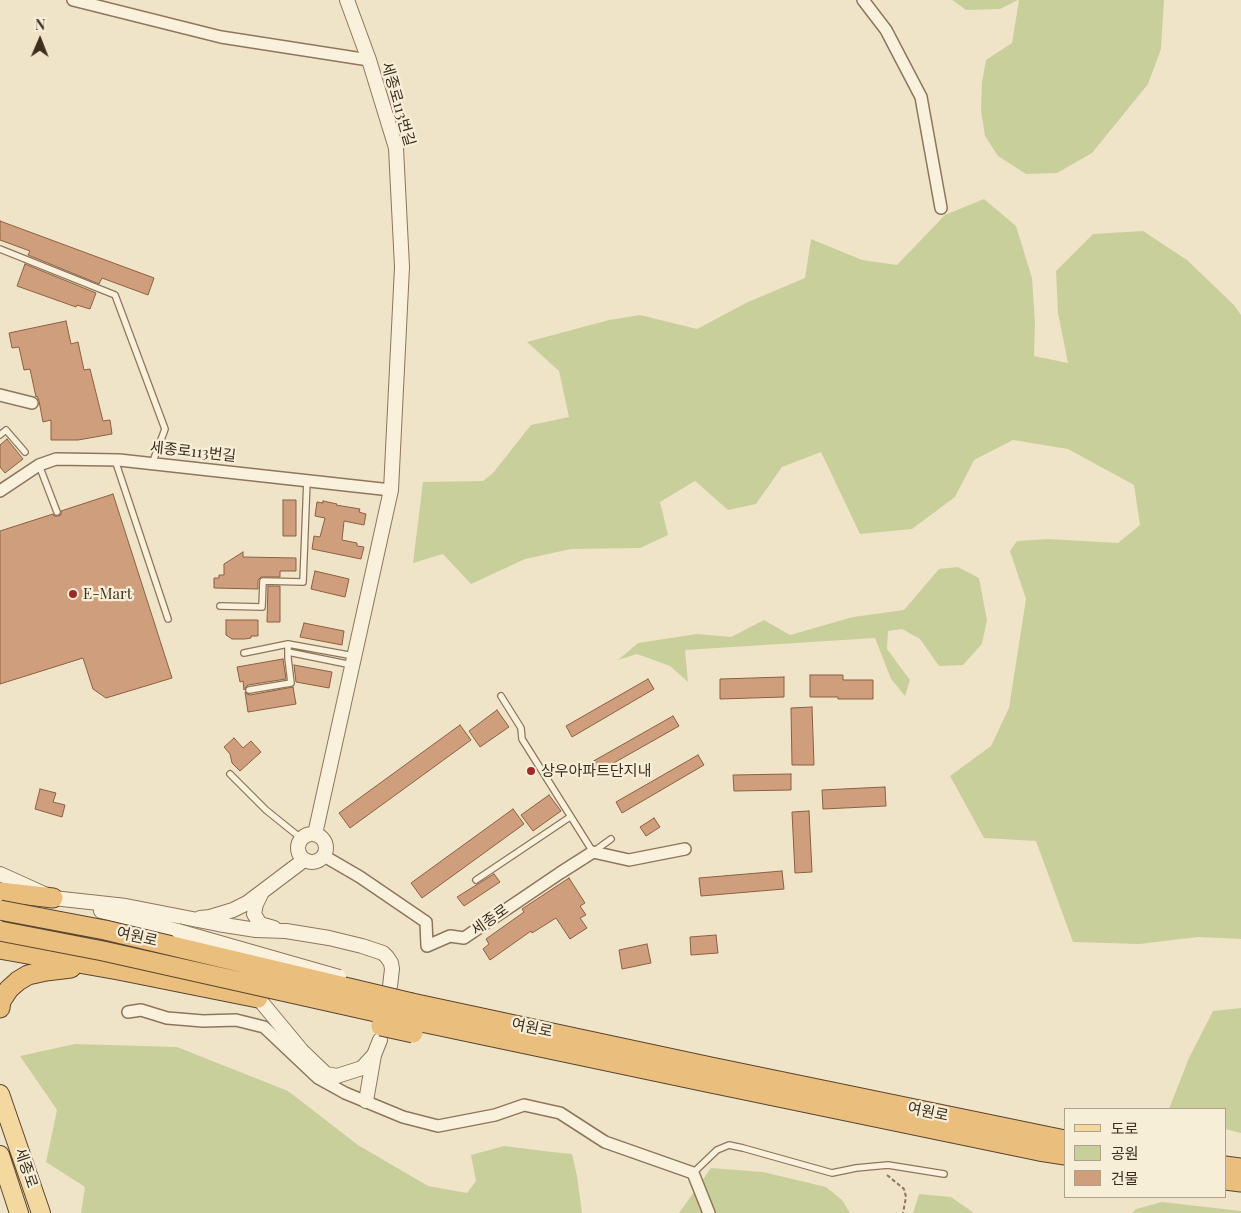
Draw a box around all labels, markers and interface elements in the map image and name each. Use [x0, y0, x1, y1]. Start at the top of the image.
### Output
north arrow [15, 15, 65, 65]
text: N [35, 15, 45, 34]
street label: 세종로113번길 [377, 60, 419, 148]
street label: 세종로113번길 [149, 439, 237, 465]
place label: E-Mart [83, 585, 132, 603]
marker: E-Mart [67, 588, 79, 600]
place label: 상우아파트단지내 [541, 762, 651, 780]
marker: 상우아파트단지내 [525, 765, 537, 777]
street label: 세종로 [468, 901, 512, 939]
street label: 여원로 [115, 924, 159, 950]
street label: 여원로 [510, 1015, 554, 1041]
street label: 여원로 [906, 1099, 950, 1125]
legend [1064, 1108, 1226, 1198]
text: 도로 [1111, 1118, 1139, 1138]
text: 공원 [1111, 1143, 1139, 1163]
street label: 세종로 [11, 1145, 41, 1191]
text: 건물 [1111, 1168, 1139, 1188]

